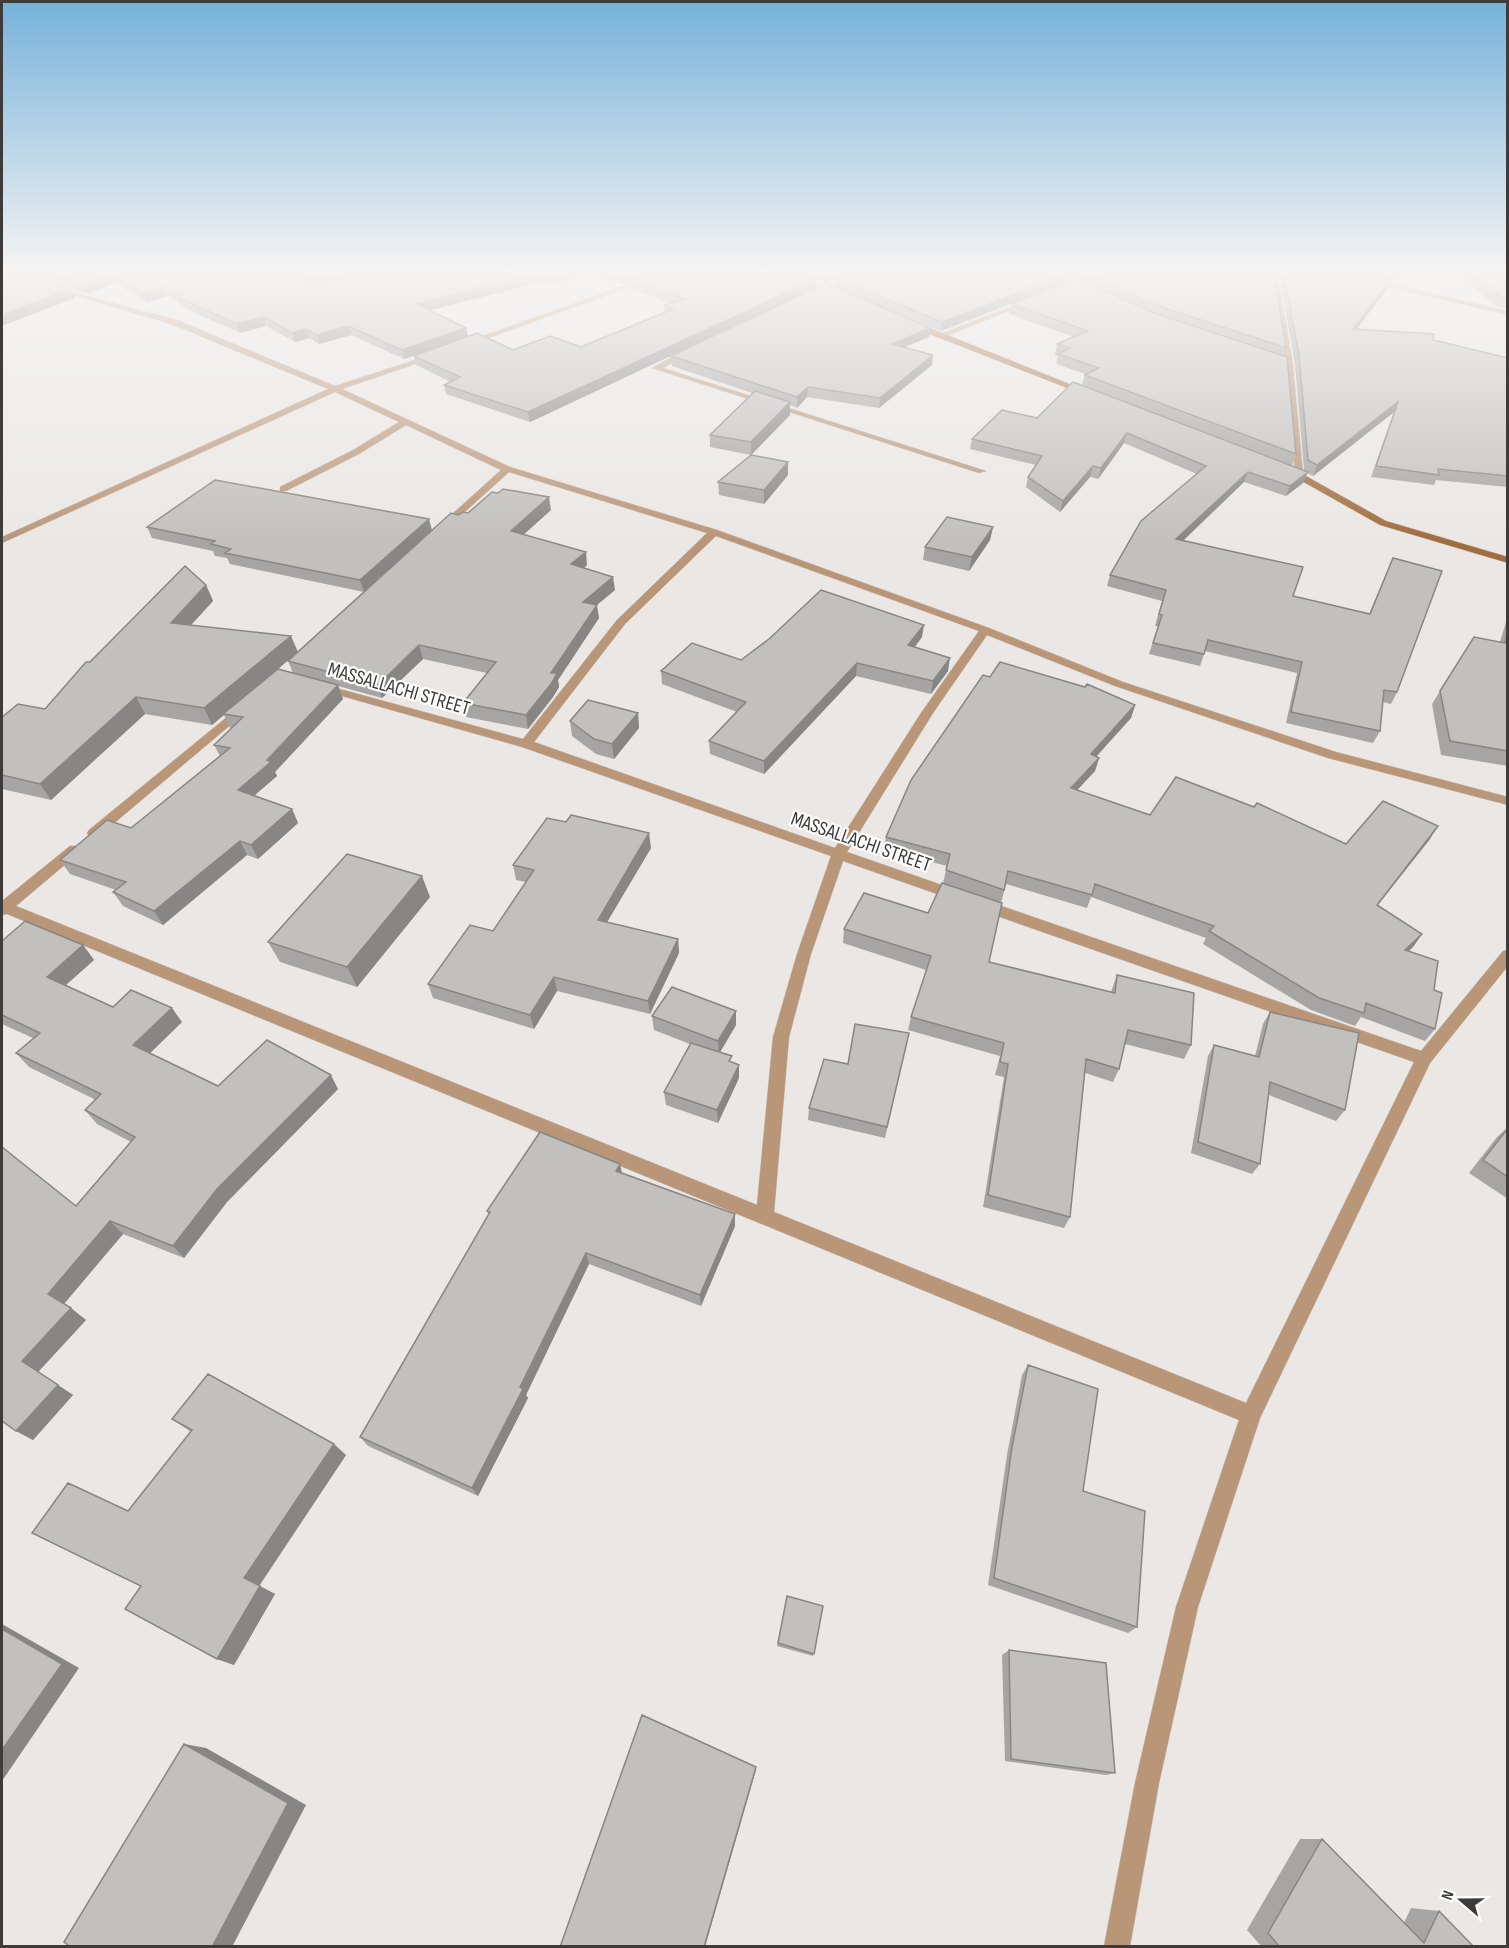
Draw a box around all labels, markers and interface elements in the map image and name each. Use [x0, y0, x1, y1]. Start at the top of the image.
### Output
street label: MASSALLACHI STREET [325, 657, 473, 721]
street label: MASSALLACHI STREET [788, 807, 934, 877]
north arrow [1431, 1870, 1491, 1930]
text: N [1438, 1888, 1459, 1903]

